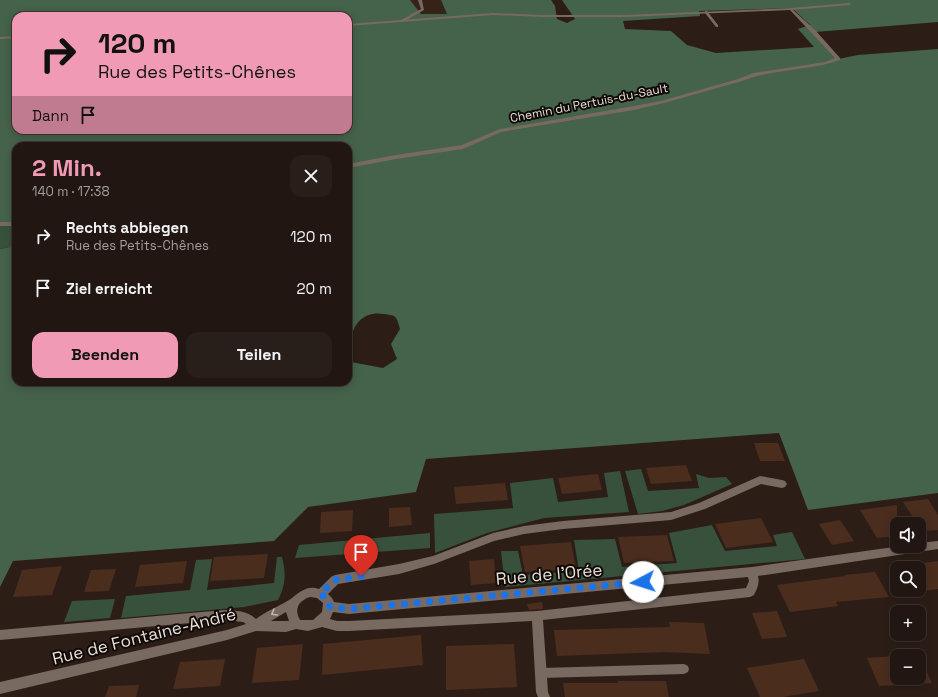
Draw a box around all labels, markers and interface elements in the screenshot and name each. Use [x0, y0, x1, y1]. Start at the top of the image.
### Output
text: 120 m [98, 25, 176, 61]
icon: right [32, 28, 84, 80]
text: Rue des Petits-Chênes [98, 60, 296, 83]
street label: Chemin du Pertuis-du-Sault [509, 80, 669, 126]
icon: arrive [77, 104, 99, 126]
text: Dann [32, 106, 69, 125]
text: 2 Min. [32, 152, 102, 183]
button: close [290, 155, 332, 197]
text: 140 m · 17:38 [32, 183, 110, 200]
text: Rechts abbiegen [66, 218, 188, 237]
icon: right [32, 225, 54, 247]
text: 120 m [290, 227, 332, 246]
text: Rue des Petits-Chênes [66, 237, 209, 254]
icon: arrive [32, 277, 54, 299]
text: Ziel erreicht [66, 279, 153, 298]
text: 20 m [297, 279, 332, 298]
button: Beenden [32, 332, 178, 378]
button: Teilen [186, 332, 332, 378]
map controls [890, 517, 926, 685]
button: sound [890, 517, 926, 553]
pin [344, 535, 378, 576]
icon: arrive [350, 541, 372, 563]
street label: Rue de l'Orée [495, 558, 603, 590]
position arrow [622, 561, 664, 603]
button: search [890, 561, 926, 597]
street label: Rue de Fontaine-André [50, 603, 238, 669]
button: + [890, 605, 926, 641]
one-way arrow [270, 608, 278, 615]
button: − [890, 649, 926, 685]

